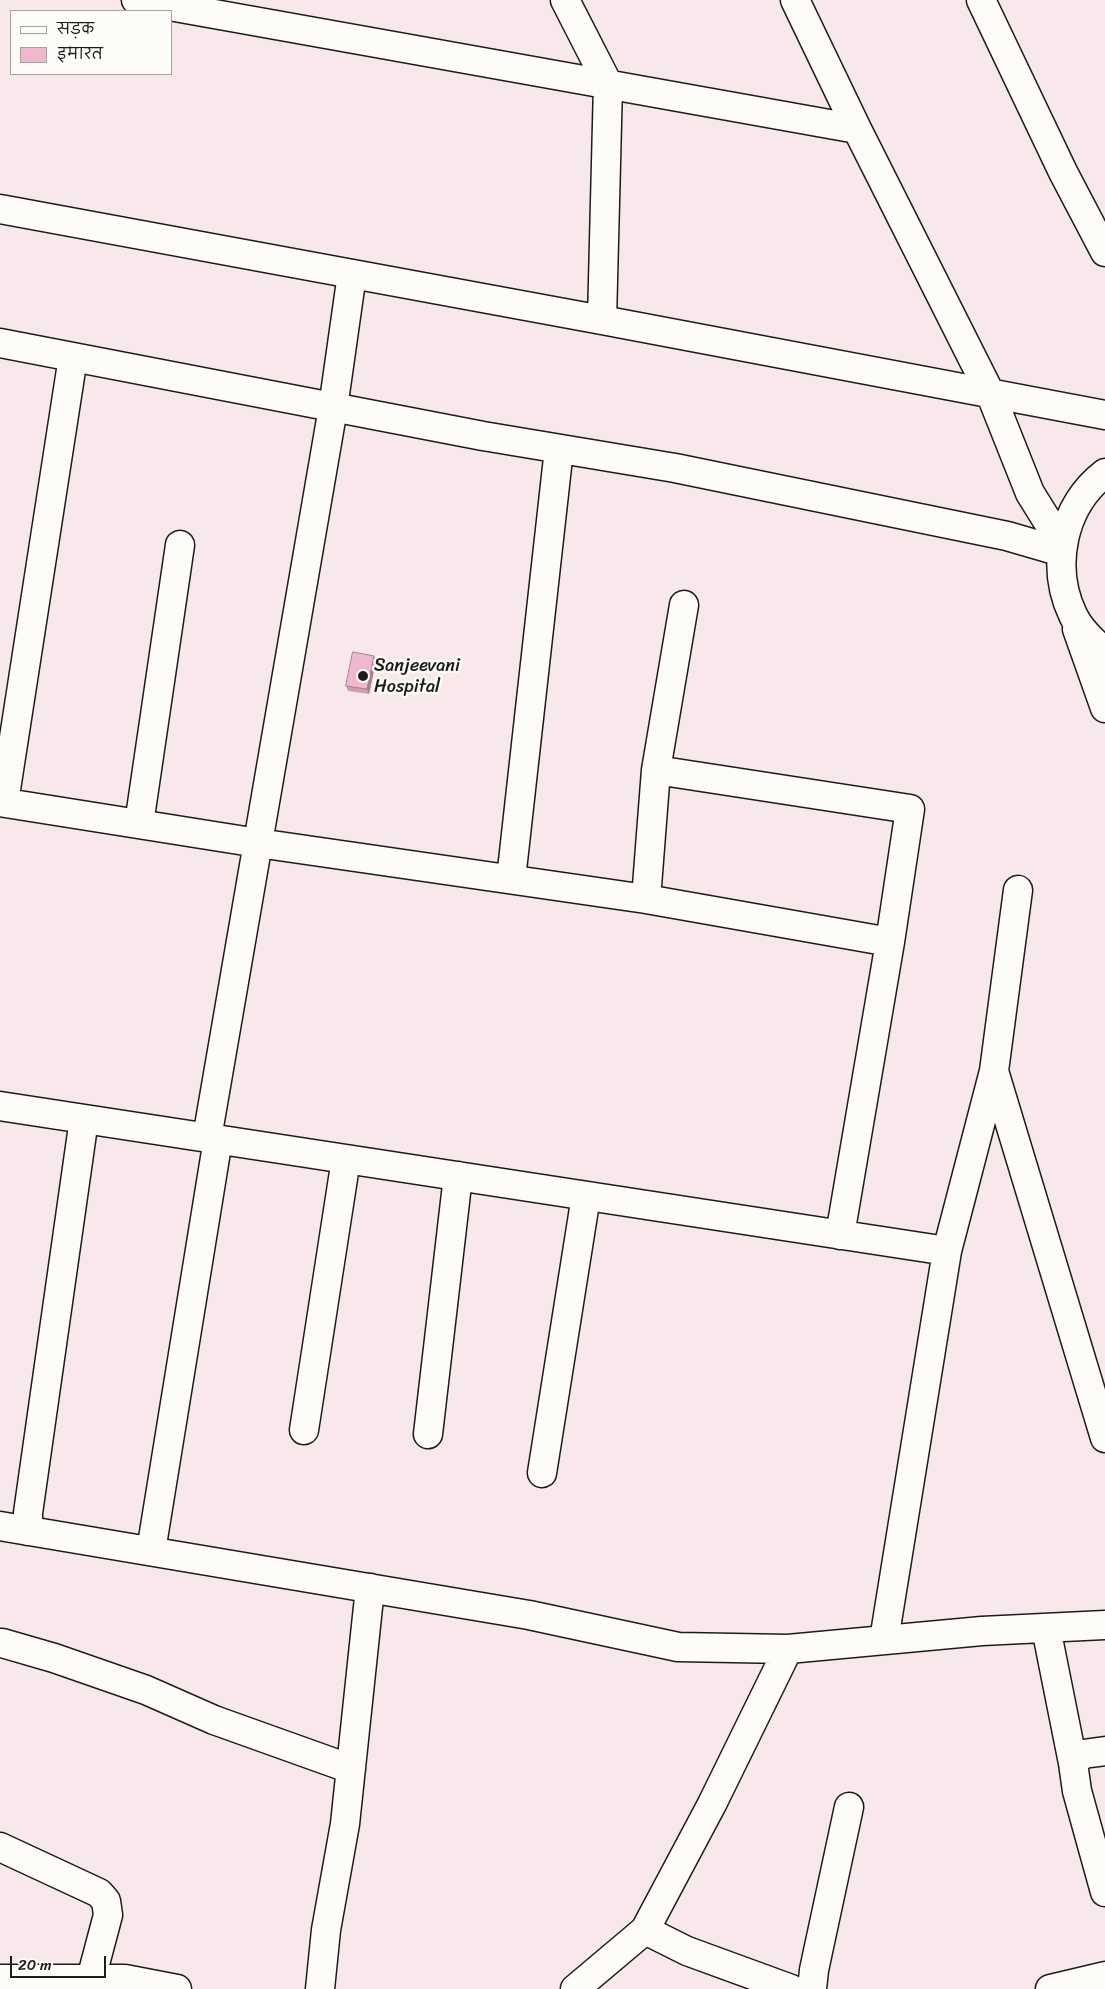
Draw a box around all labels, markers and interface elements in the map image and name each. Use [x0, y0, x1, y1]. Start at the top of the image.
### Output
legend [10, 10, 172, 75]
text: सड़क [57, 16, 94, 42]
text: इमारत [57, 41, 103, 67]
place label: Sanjeevani Hospital [374, 655, 460, 698]
marker: Sanjeevani Hospital [356, 669, 370, 683]
scale bar [12, 1946, 109, 1978]
text: 20 m [18, 1952, 52, 1978]

